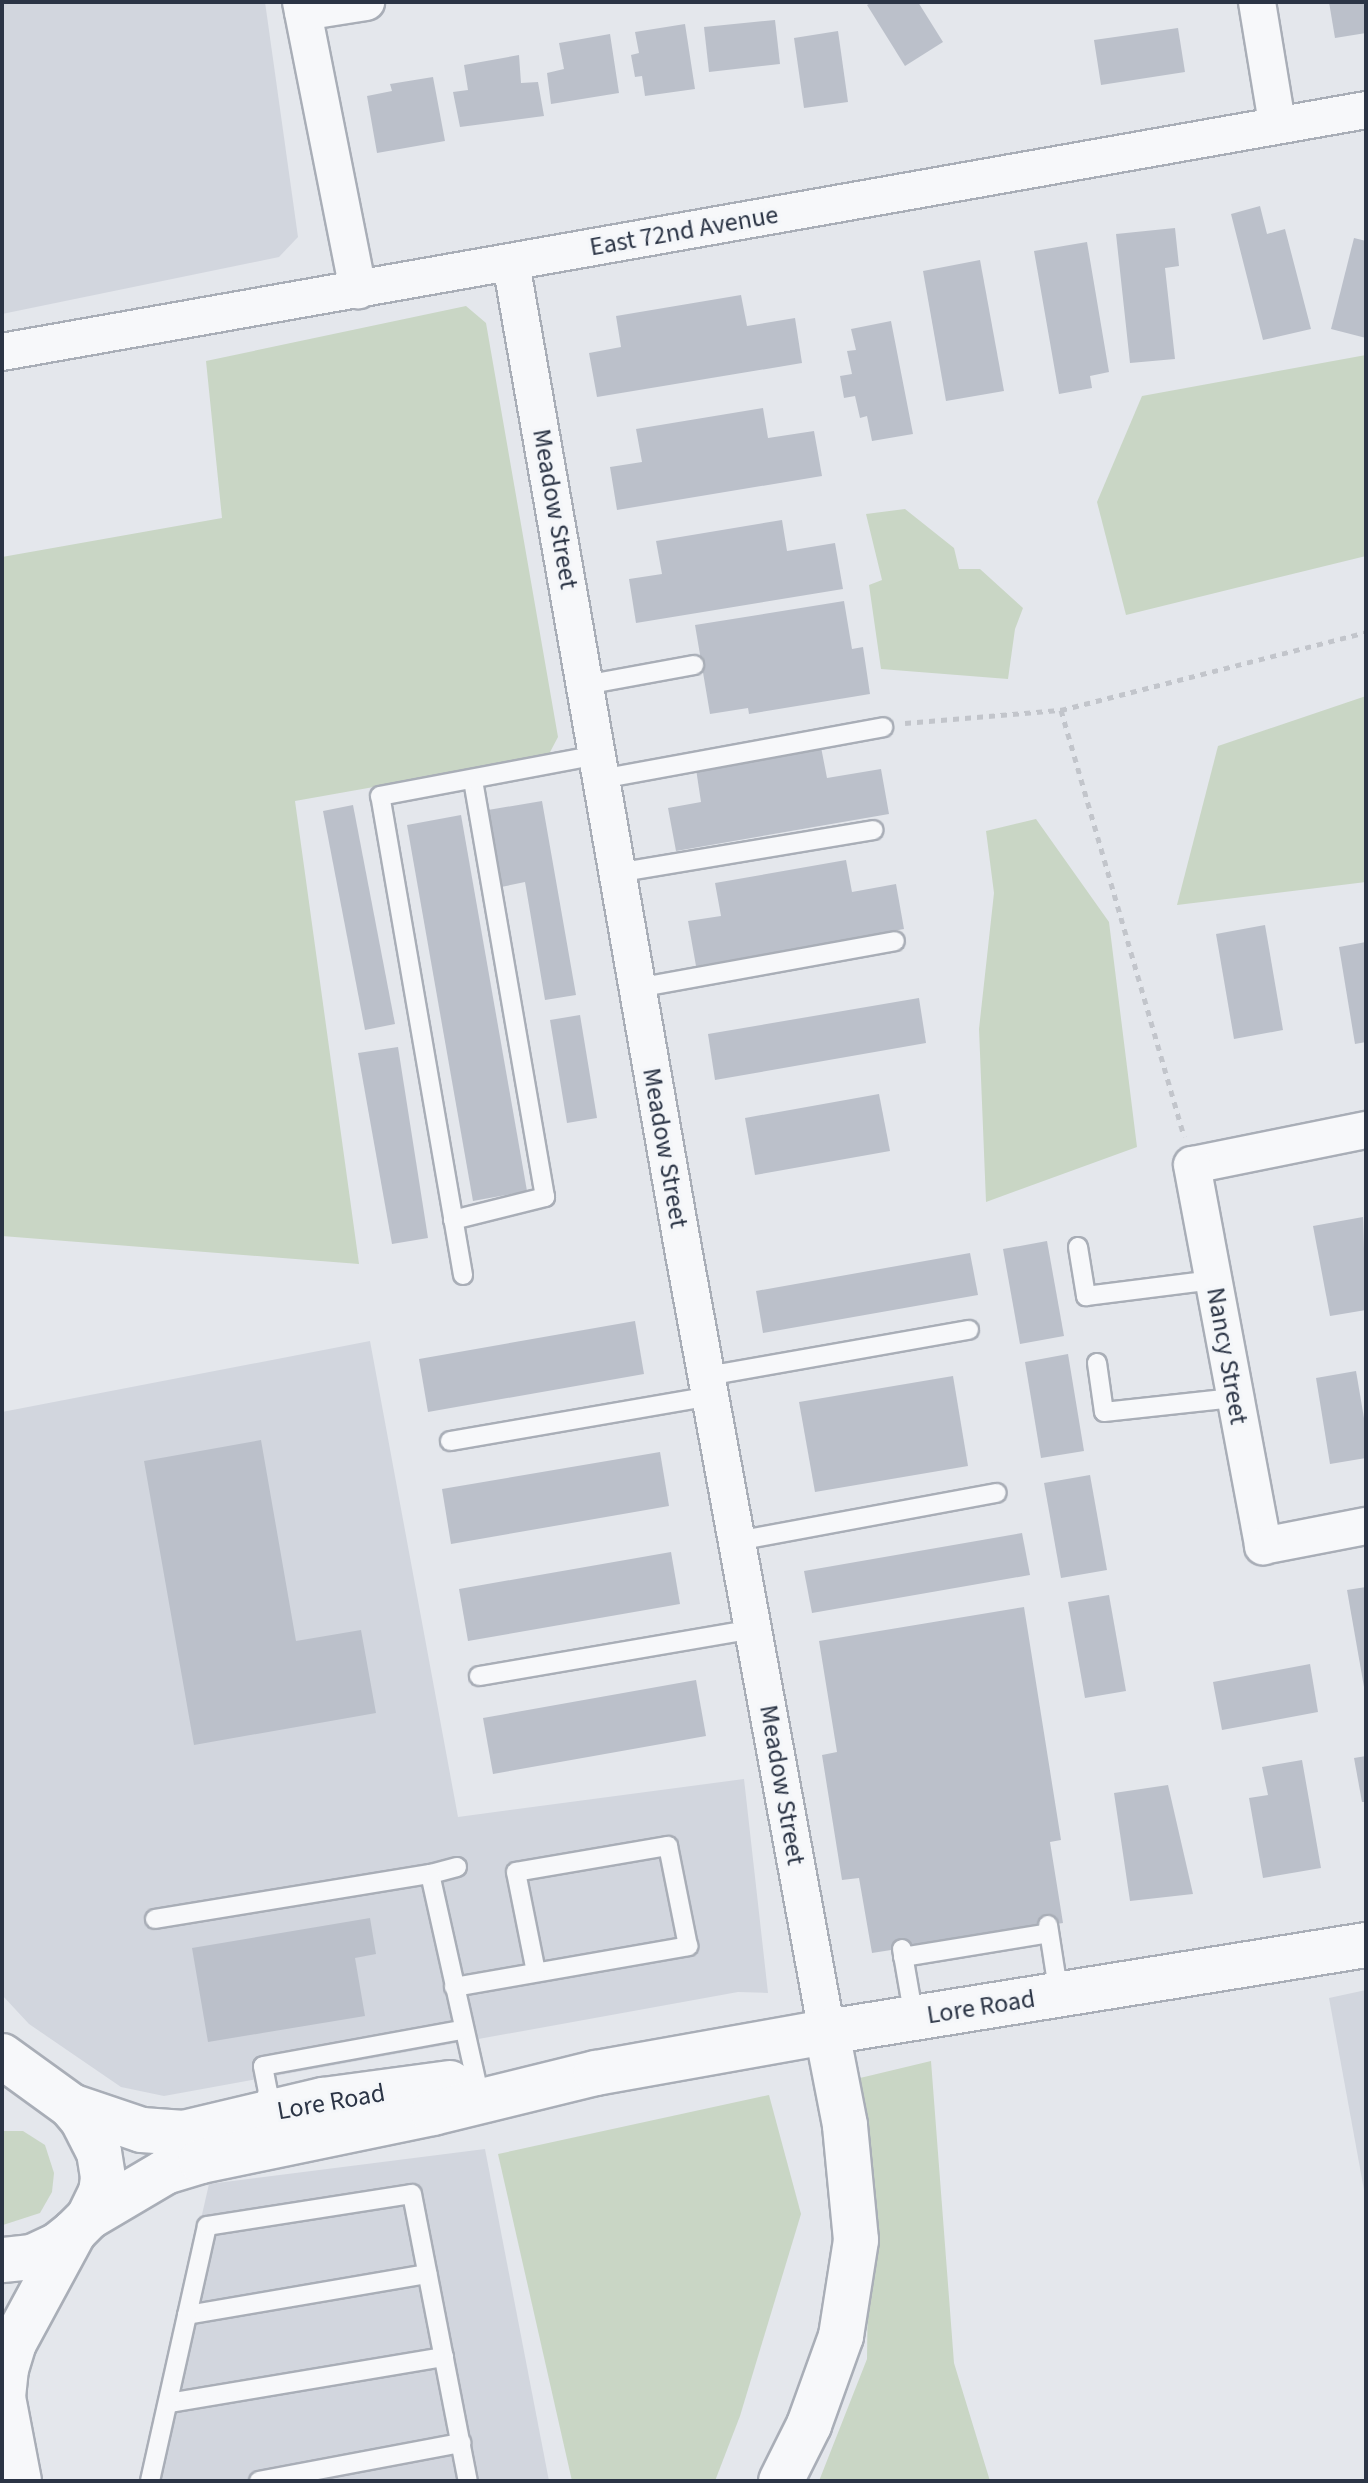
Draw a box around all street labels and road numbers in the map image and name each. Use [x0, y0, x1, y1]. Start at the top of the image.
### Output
street label: East 72nd Avenue [587, 199, 781, 263]
street label: Meadow Street [526, 427, 584, 591]
street label: Meadow Street [636, 1066, 694, 1230]
street label: Nancy Street [1200, 1285, 1254, 1427]
street label: Meadow Street [753, 1703, 811, 1867]
street label: Lore Road [925, 1983, 1037, 2031]
street label: Lore Road [275, 2077, 387, 2127]

